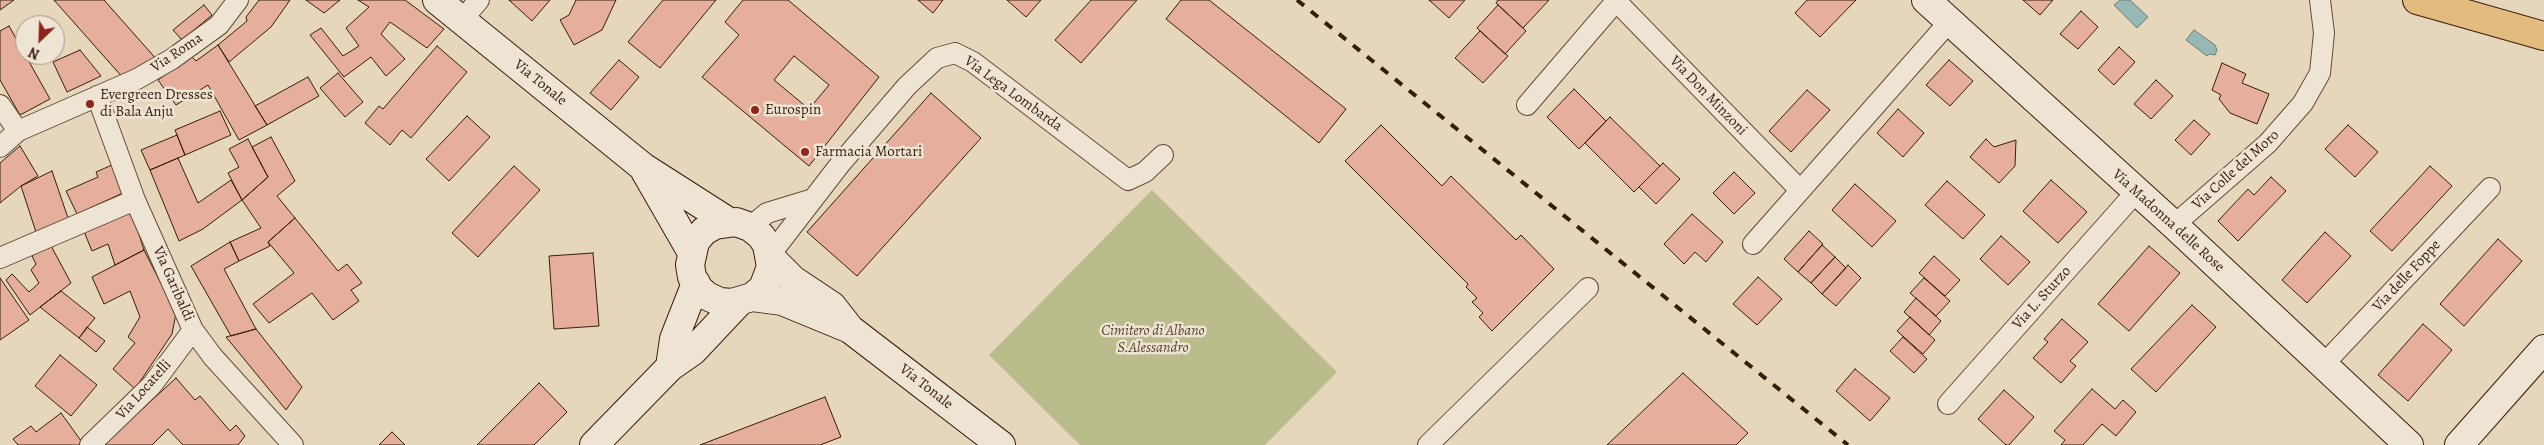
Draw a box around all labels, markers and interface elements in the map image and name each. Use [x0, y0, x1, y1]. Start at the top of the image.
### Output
north arrow [15, 15, 65, 65]
street label: Via Roma [148, 29, 206, 77]
text: N [26, 42, 43, 64]
street label: Via Lega Lombarda [960, 52, 1066, 136]
street label: Via Don Minzoni [1665, 52, 1751, 140]
street label: Via Tonale [510, 56, 570, 110]
place label: Evergreen Dresses di Bala Anju [100, 86, 213, 121]
marker: Evergreen Dresses di Bala Anju [84, 98, 96, 110]
place label: Eurospin [765, 101, 821, 119]
marker: Eurospin [749, 104, 761, 116]
street label: Via Colle del Moro [2189, 126, 2283, 214]
place label: Farmacia Mortari [815, 143, 922, 161]
marker: Farmacia Mortari [799, 146, 811, 158]
street label: Via Madonna delle Rose [2108, 166, 2228, 276]
street label: Via delle Foppe [2369, 236, 2445, 316]
street label: Via Garibaldi [148, 244, 198, 324]
street label: Via L. Sturzo [2009, 263, 2075, 333]
park label: Cimitero di Albano S.Alessandro [1101, 322, 1205, 357]
street label: Via Locatelli [112, 356, 176, 424]
street label: Via Tonale [896, 360, 956, 414]

